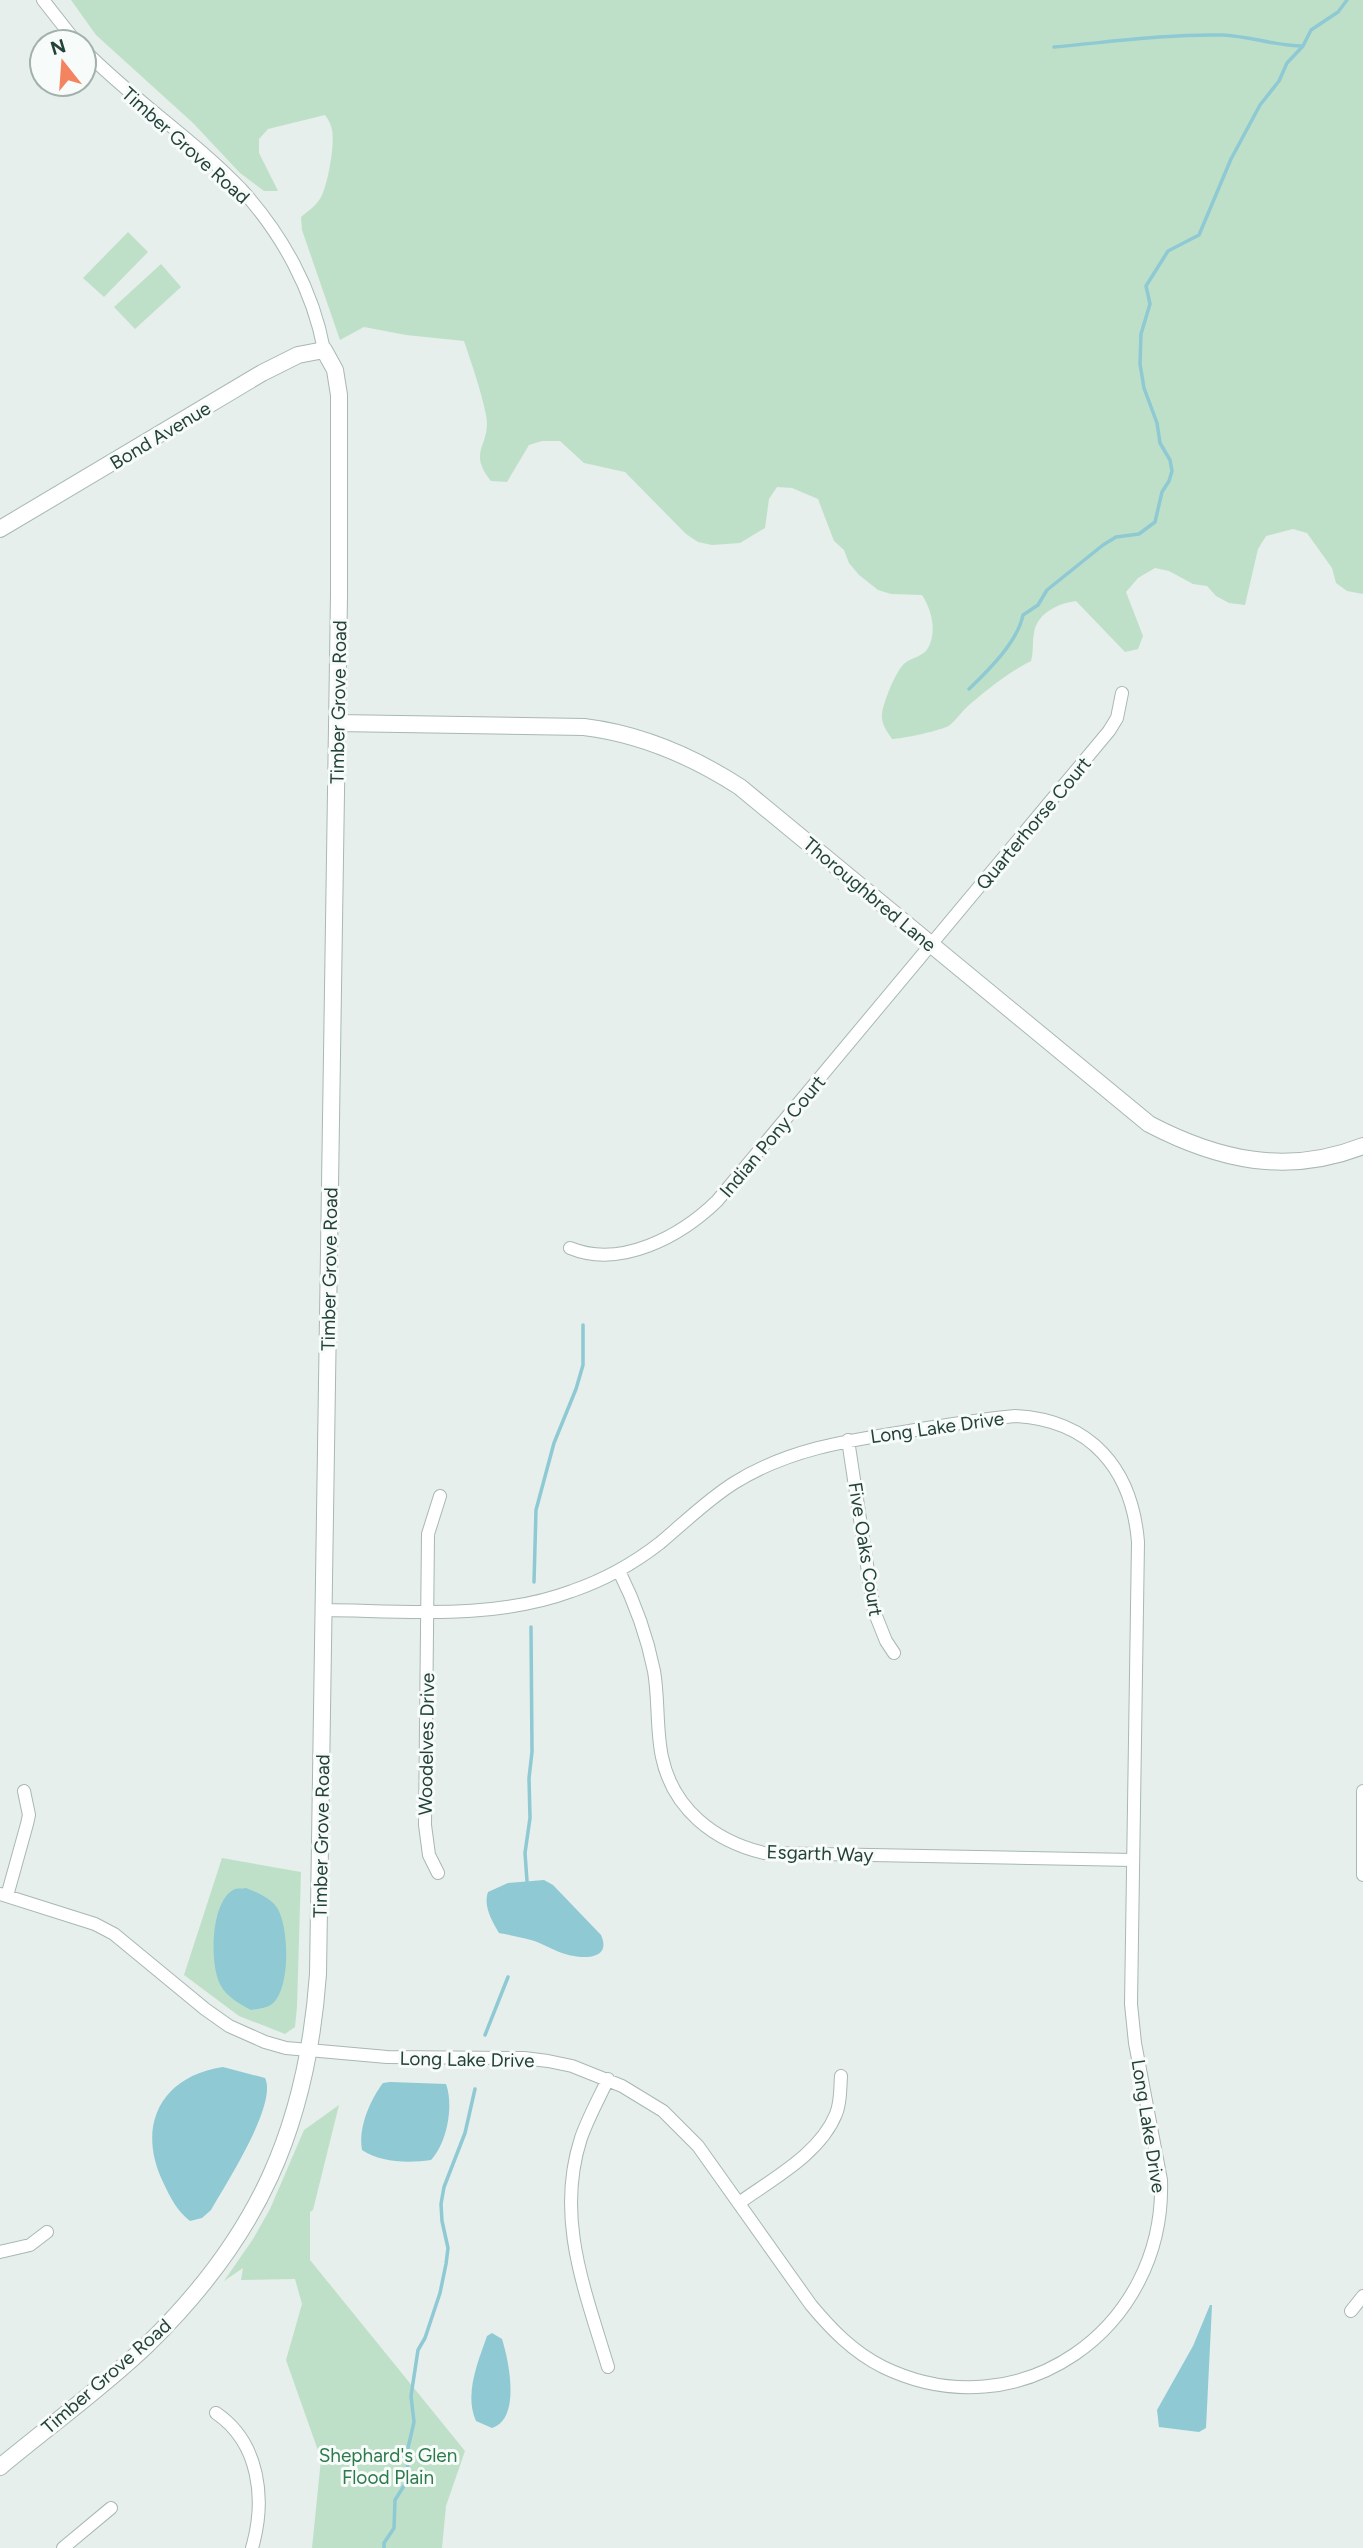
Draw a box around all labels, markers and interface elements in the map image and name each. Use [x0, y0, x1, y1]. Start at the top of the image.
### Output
north arrow [28, 28, 98, 98]
text: N [48, 34, 69, 60]
street label: Timber Grove Road [117, 82, 254, 209]
street label: Bond Avenue [106, 396, 215, 474]
street label: Timber Grove Road [326, 620, 351, 784]
street label: Quarterhorse Court [971, 752, 1096, 894]
street label: Thoroughbred Lane [799, 832, 941, 957]
street label: Indian Pony Court [715, 1071, 830, 1202]
street label: Timber Grove Road [317, 1187, 342, 1351]
street label: Long Lake Drive [869, 1407, 1005, 1448]
street label: Five Oaks Court [844, 1480, 887, 1618]
street label: Woodelves Drive [414, 1672, 439, 1816]
street label: Timber Grove Road [309, 1754, 334, 1918]
street label: Esgarth Way [766, 1840, 874, 1867]
street label: Long Lake Drive [399, 2047, 535, 2072]
street label: Long Lake Drive [1127, 2058, 1170, 2195]
street label: Timber Grove Road [37, 2314, 176, 2439]
park label: Shephard's Glen Flood Plain [319, 2444, 457, 2489]

